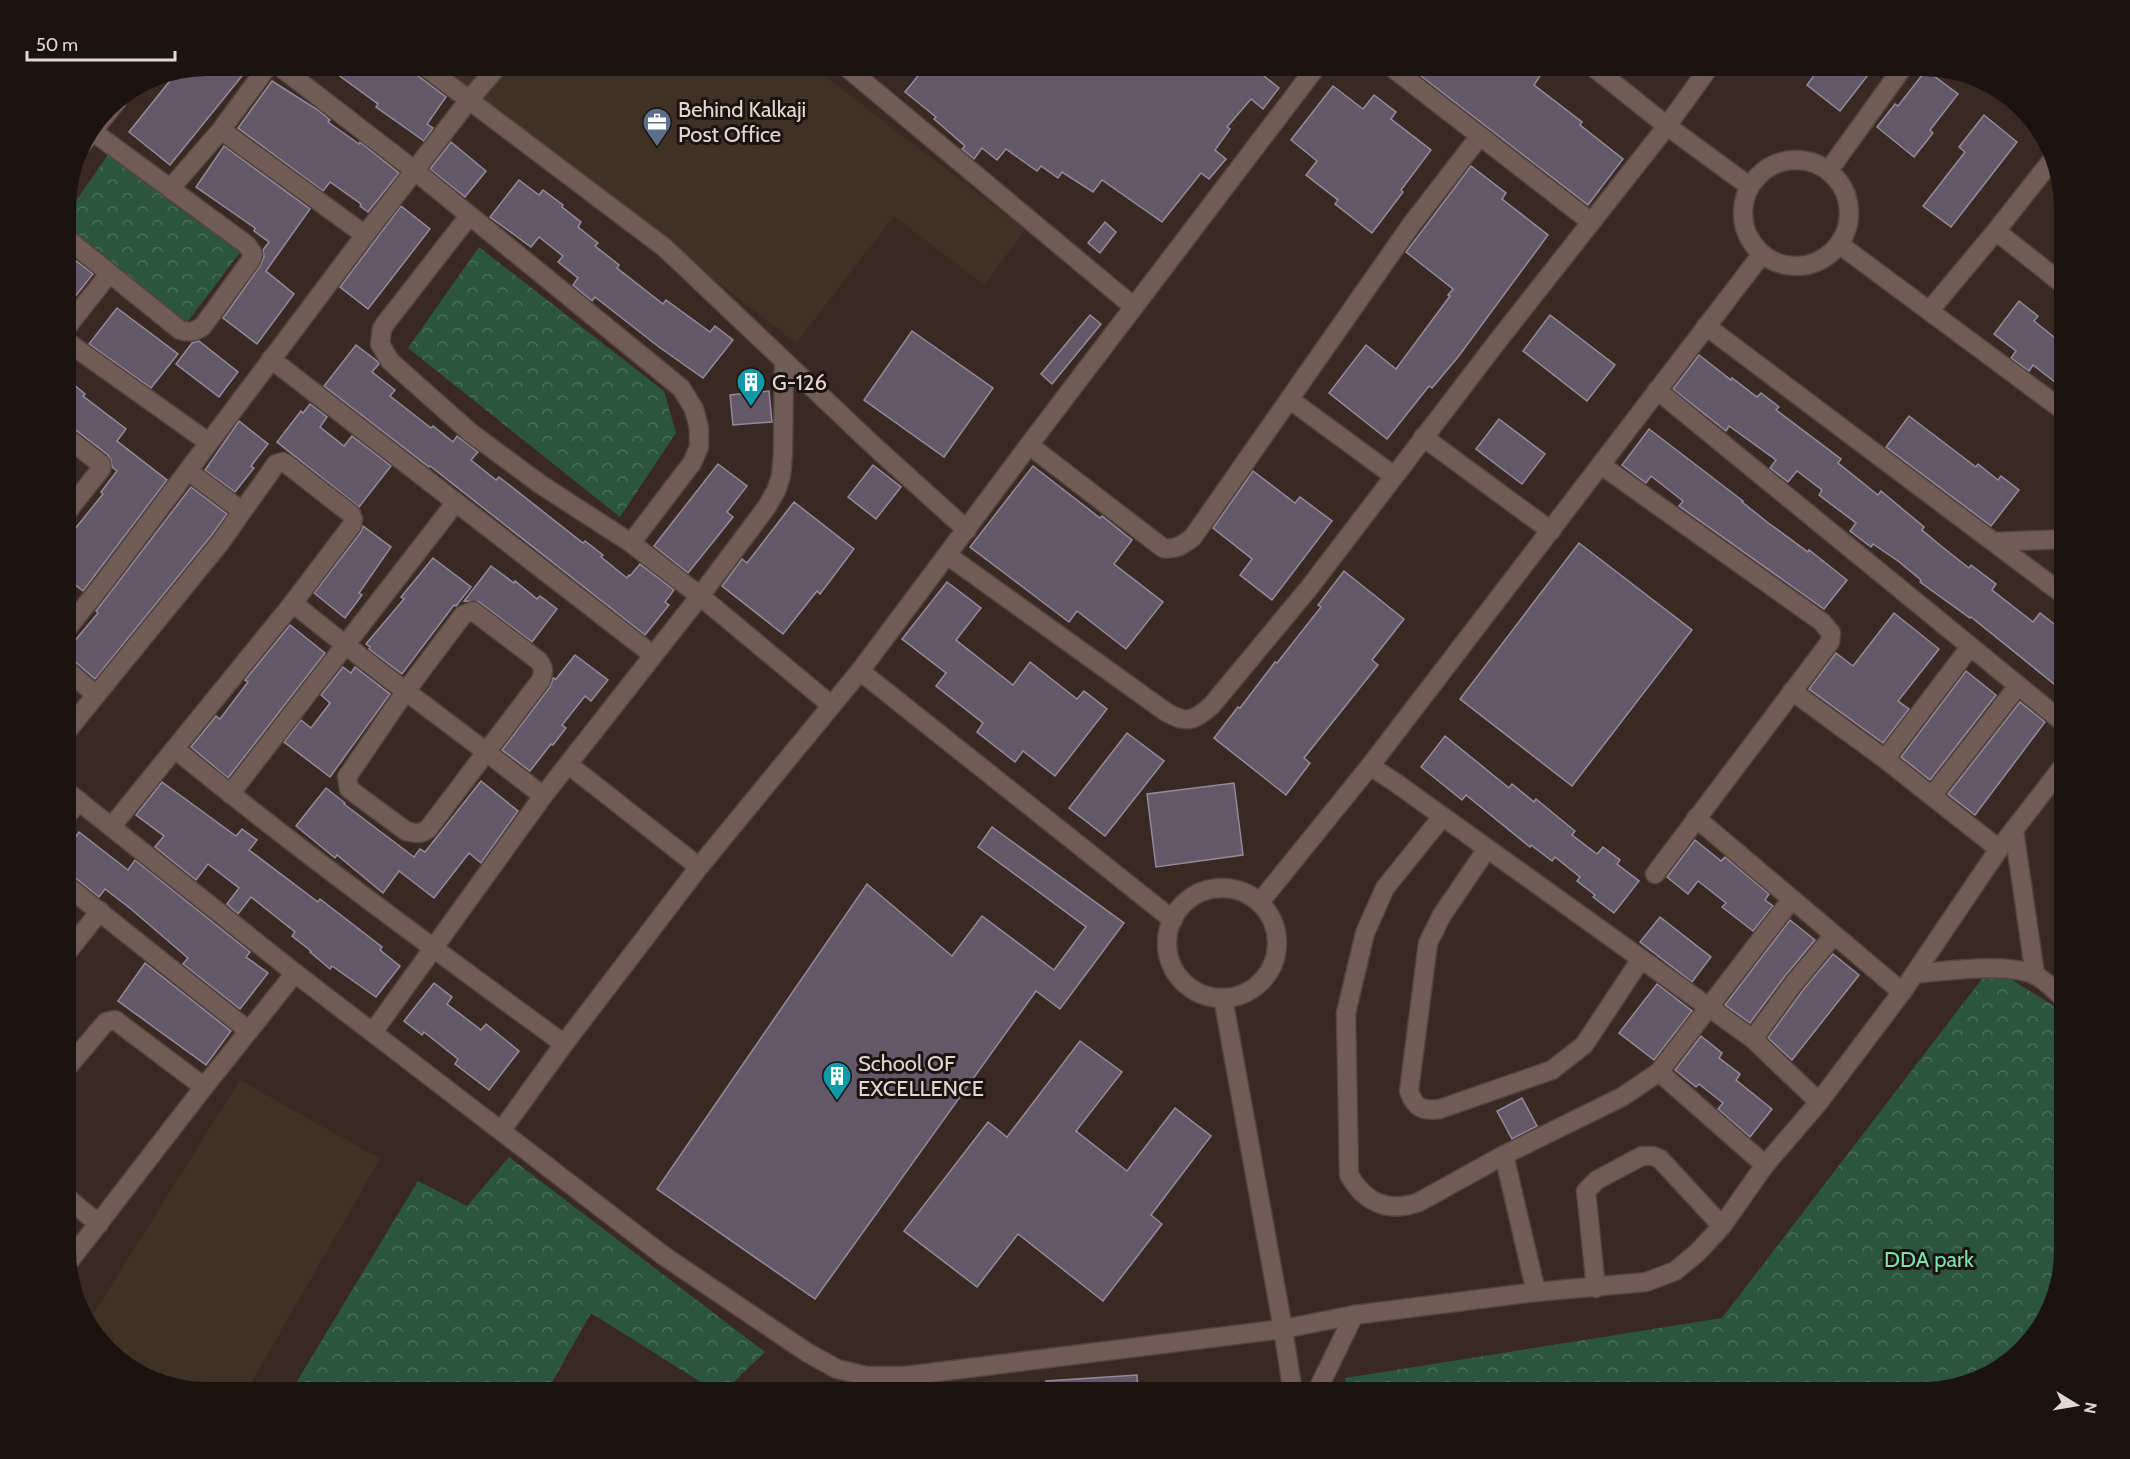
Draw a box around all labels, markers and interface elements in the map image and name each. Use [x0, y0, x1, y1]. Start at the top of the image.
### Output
scale bar [27, 24, 176, 62]
text: 50 m [36, 34, 78, 56]
place label: Behind Kalkaji Post Office [678, 96, 806, 148]
office icon: Behind Kalkaji Post Office [641, 106, 673, 148]
building icon: G-126 [735, 366, 767, 408]
place label: G-126 [772, 369, 827, 396]
place label: School OF EXCELLENCE [858, 1050, 984, 1102]
building icon: School OF EXCELLENCE [821, 1060, 853, 1102]
park label: DDA park [1884, 1246, 1974, 1273]
north arrow [2046, 1375, 2106, 1435]
text: N [2080, 1400, 2101, 1415]

